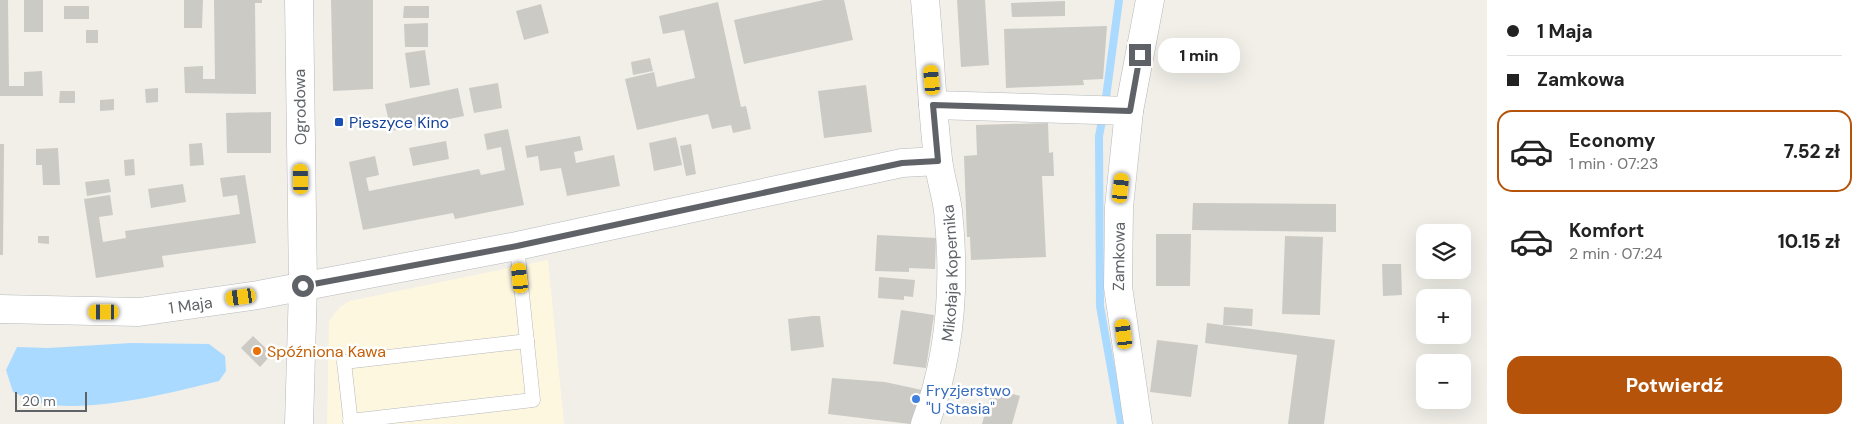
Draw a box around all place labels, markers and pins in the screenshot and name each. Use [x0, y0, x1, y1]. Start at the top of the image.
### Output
place label: Pieszyce Kino [349, 112, 449, 133]
marker: Pieszyce Kino [333, 116, 345, 128]
place label: Spóźniona Kawa [267, 341, 386, 362]
marker: Spóźniona Kawa [251, 345, 263, 357]
place label: Fryzjerstwo "U Stasia" [926, 380, 1011, 419]
marker: Fryzjerstwo "U Stasia" [910, 393, 922, 405]

